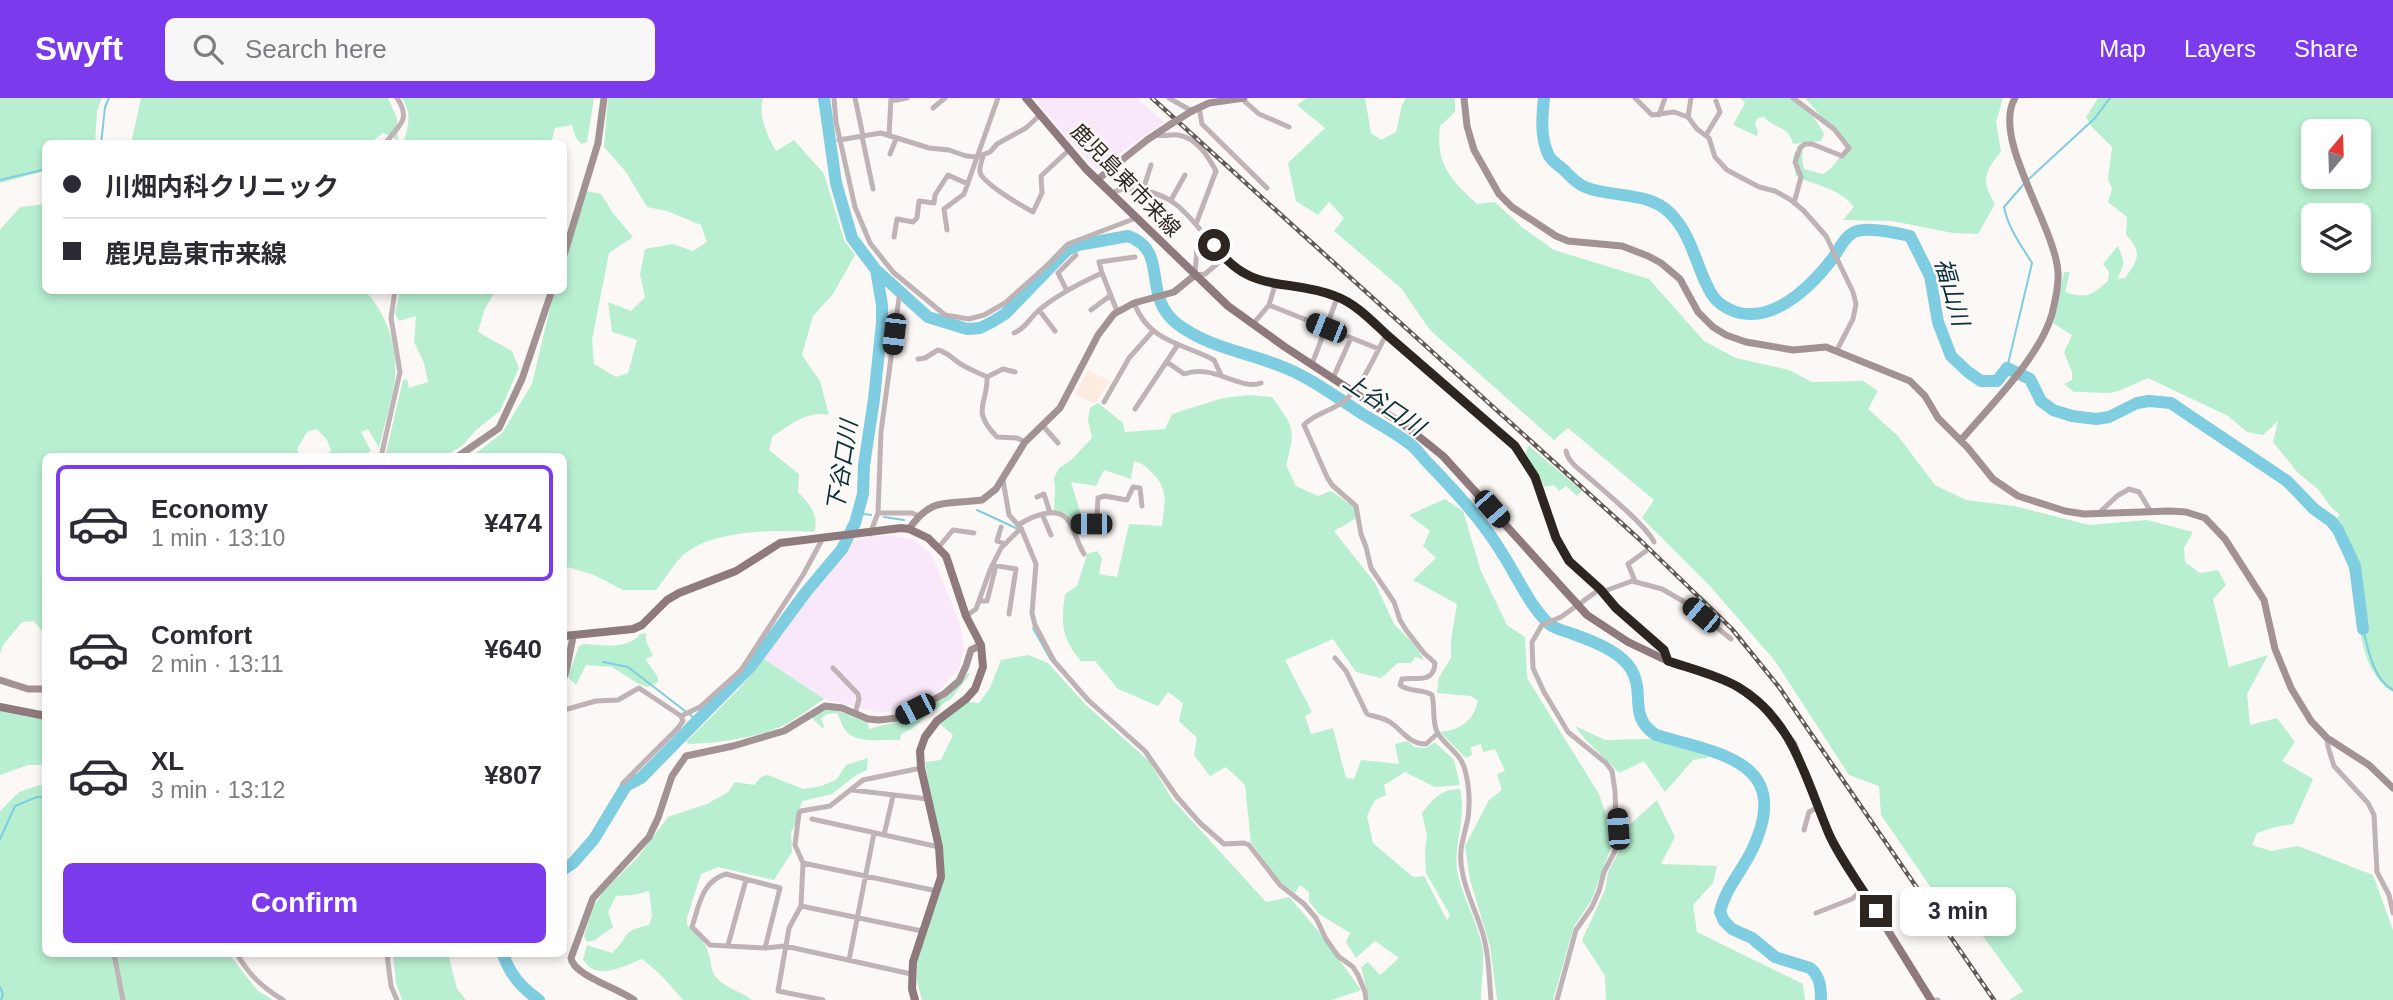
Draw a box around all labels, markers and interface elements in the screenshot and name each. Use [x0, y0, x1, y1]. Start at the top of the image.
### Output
search box [165, 18, 655, 81]
text: Swyft [35, 30, 123, 67]
icon: search [189, 30, 227, 68]
text: Search here [245, 34, 387, 64]
text: Map [2099, 35, 2146, 62]
text: Layers [2184, 35, 2256, 62]
text: Share [2294, 35, 2358, 62]
street label: 鹿児島東市来線 [1067, 119, 1185, 241]
north arrow [2301, 119, 2371, 189]
map controls [2301, 119, 2371, 273]
text: 川畑内科クリニック [105, 172, 339, 202]
button: layers [2301, 203, 2371, 273]
route start [1198, 229, 1230, 261]
text: 鹿児島東市来線 [105, 239, 287, 269]
water label: 福山川 [1930, 255, 1975, 332]
car [1303, 310, 1350, 346]
car [882, 312, 907, 356]
water label: 上谷口川 [1339, 367, 1432, 442]
water label: 下谷口川 [822, 416, 863, 513]
car [1471, 486, 1514, 532]
icon: car [67, 492, 130, 555]
text: Economy [151, 494, 268, 524]
text: ¥474 [484, 508, 542, 538]
car [1071, 514, 1113, 535]
text: 1 min · 13:10 [151, 525, 285, 551]
car [1679, 593, 1724, 637]
icon: car [67, 618, 130, 681]
text: Comfort [151, 620, 252, 650]
text: ¥640 [484, 634, 542, 664]
text: 2 min · 13:11 [151, 651, 284, 677]
car [892, 690, 939, 728]
icon: car [67, 744, 130, 807]
text: XL [151, 746, 184, 776]
text: ¥807 [484, 760, 542, 790]
text: 3 min · 13:12 [151, 777, 285, 803]
car [1607, 807, 1630, 851]
button: Confirm [63, 863, 546, 943]
callout: 3 min [1900, 886, 2016, 936]
route end [1860, 895, 1892, 927]
text: 3 min [1928, 898, 1988, 924]

